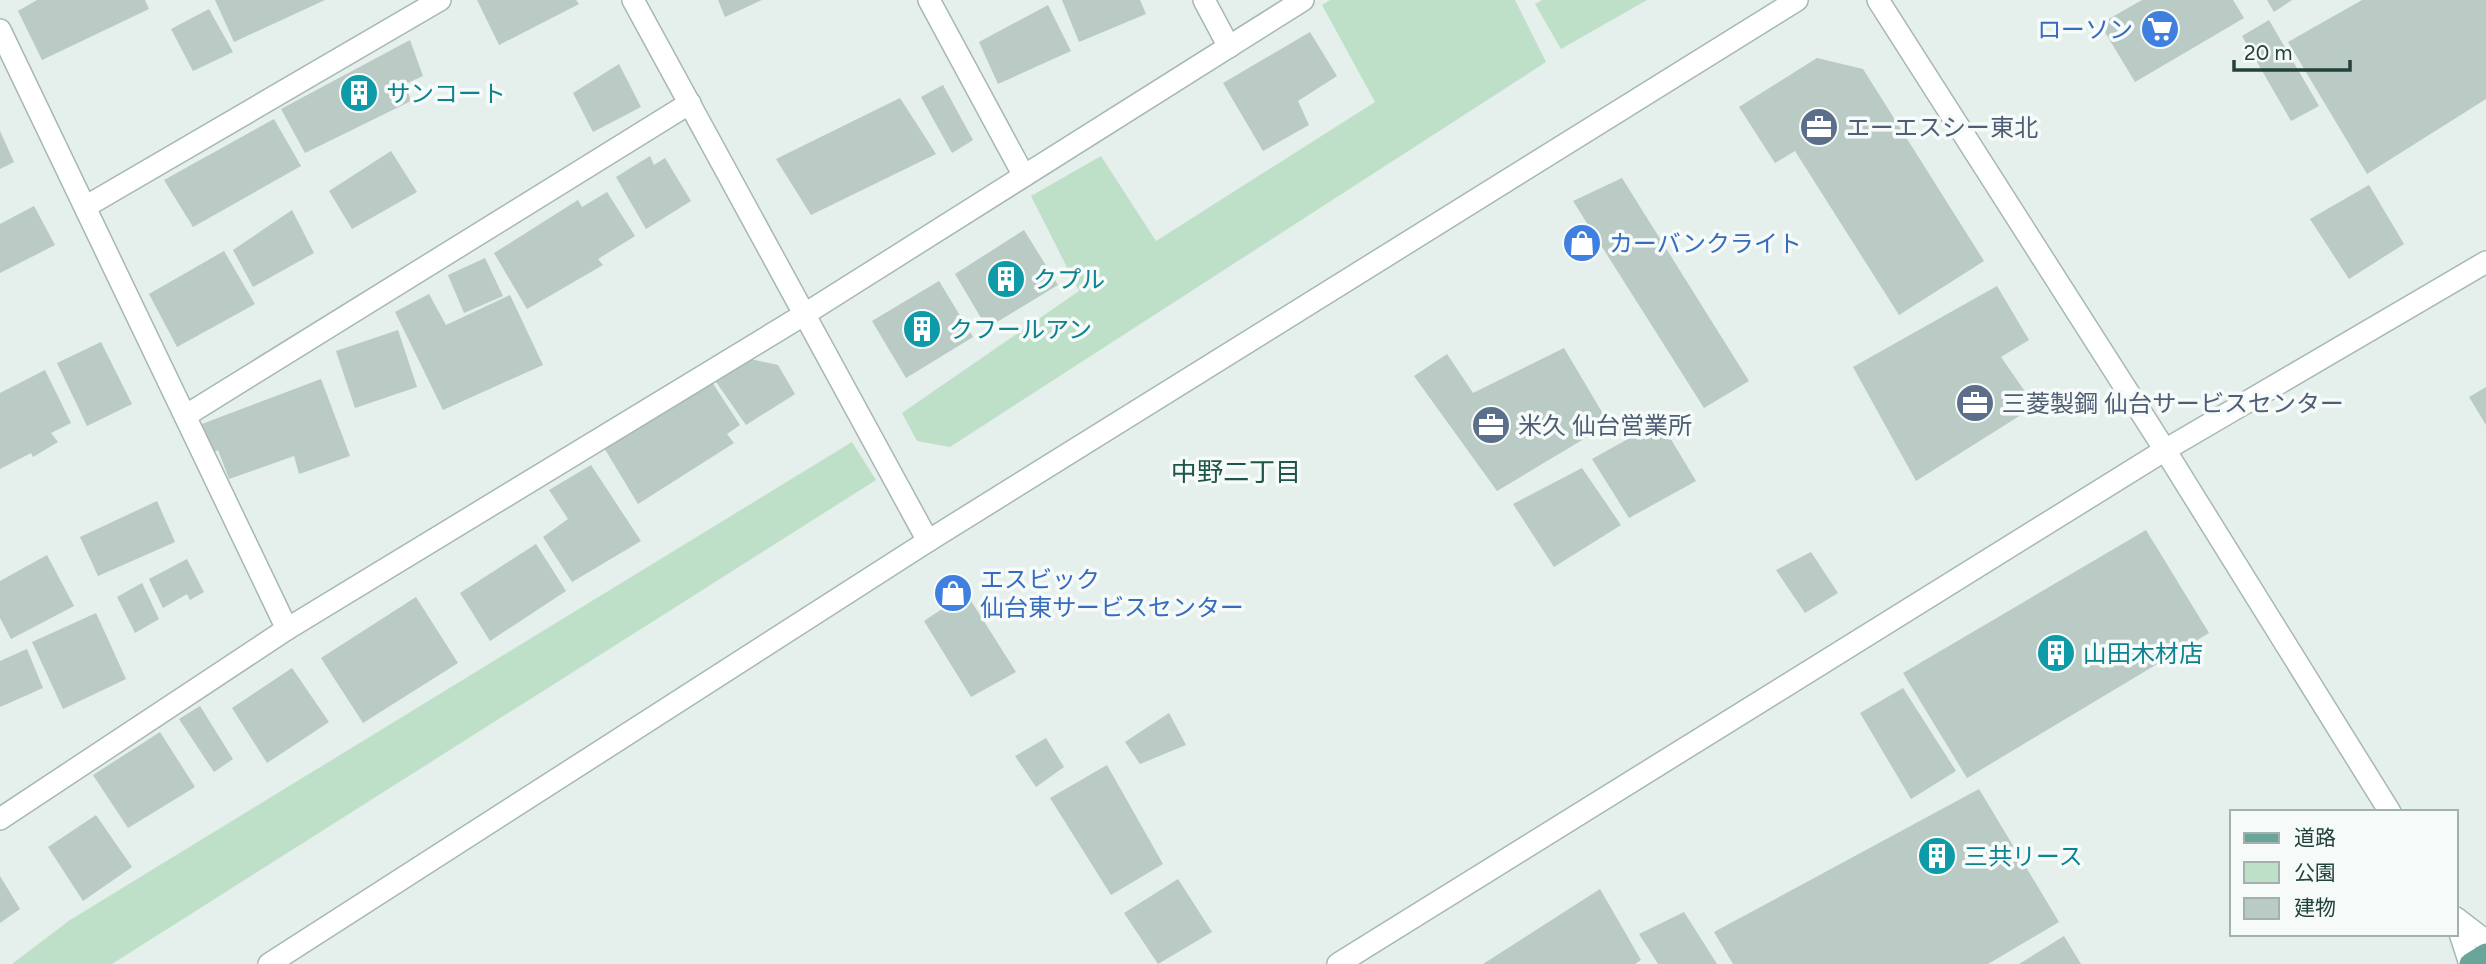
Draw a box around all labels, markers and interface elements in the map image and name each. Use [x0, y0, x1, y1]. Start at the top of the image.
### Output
supermarket icon: ローソン [2139, 8, 2181, 50]
place label: ローソン [2037, 15, 2133, 44]
scale bar [2234, 28, 2350, 72]
text: 20 m [2244, 40, 2292, 65]
building icon: サンコート [338, 72, 380, 114]
place label: サンコート [386, 79, 506, 108]
office icon: エーエスシー東北 [1798, 106, 1840, 148]
place label: エーエスシー東北 [1846, 113, 2038, 142]
shop icon: カーバンクライト [1561, 222, 1603, 264]
place label: カーバンクライト [1609, 229, 1802, 258]
building icon: クプル [985, 258, 1027, 300]
place label: クプル [1033, 265, 1105, 294]
building icon: クフールアン [901, 308, 943, 350]
place label: クフールアン [949, 315, 1092, 344]
office icon: 三菱製鋼 仙台サービスセンター [1954, 382, 1996, 424]
place label: 三菱製鋼 仙台サービスセンター [2002, 389, 2344, 418]
office icon: 米久 仙台営業所 [1470, 404, 1512, 446]
place label: 米久 仙台営業所 [1518, 411, 1692, 440]
district label: 中野二丁目 [1171, 456, 1301, 488]
place label: エスビック 仙台東サービスセンター [980, 565, 1244, 622]
shop icon: エスビック 仙台東サービスセンター [932, 572, 974, 614]
building icon: 山田木材店 [2035, 632, 2077, 674]
place label: 山田木材店 [2083, 639, 2203, 668]
legend [2230, 810, 2458, 936]
text: 道路 [2294, 825, 2336, 850]
building icon: 三共リース [1916, 835, 1958, 877]
place label: 三共リース [1964, 842, 2083, 871]
text: 公園 [2294, 860, 2336, 885]
text: 建物 [2294, 895, 2336, 920]

